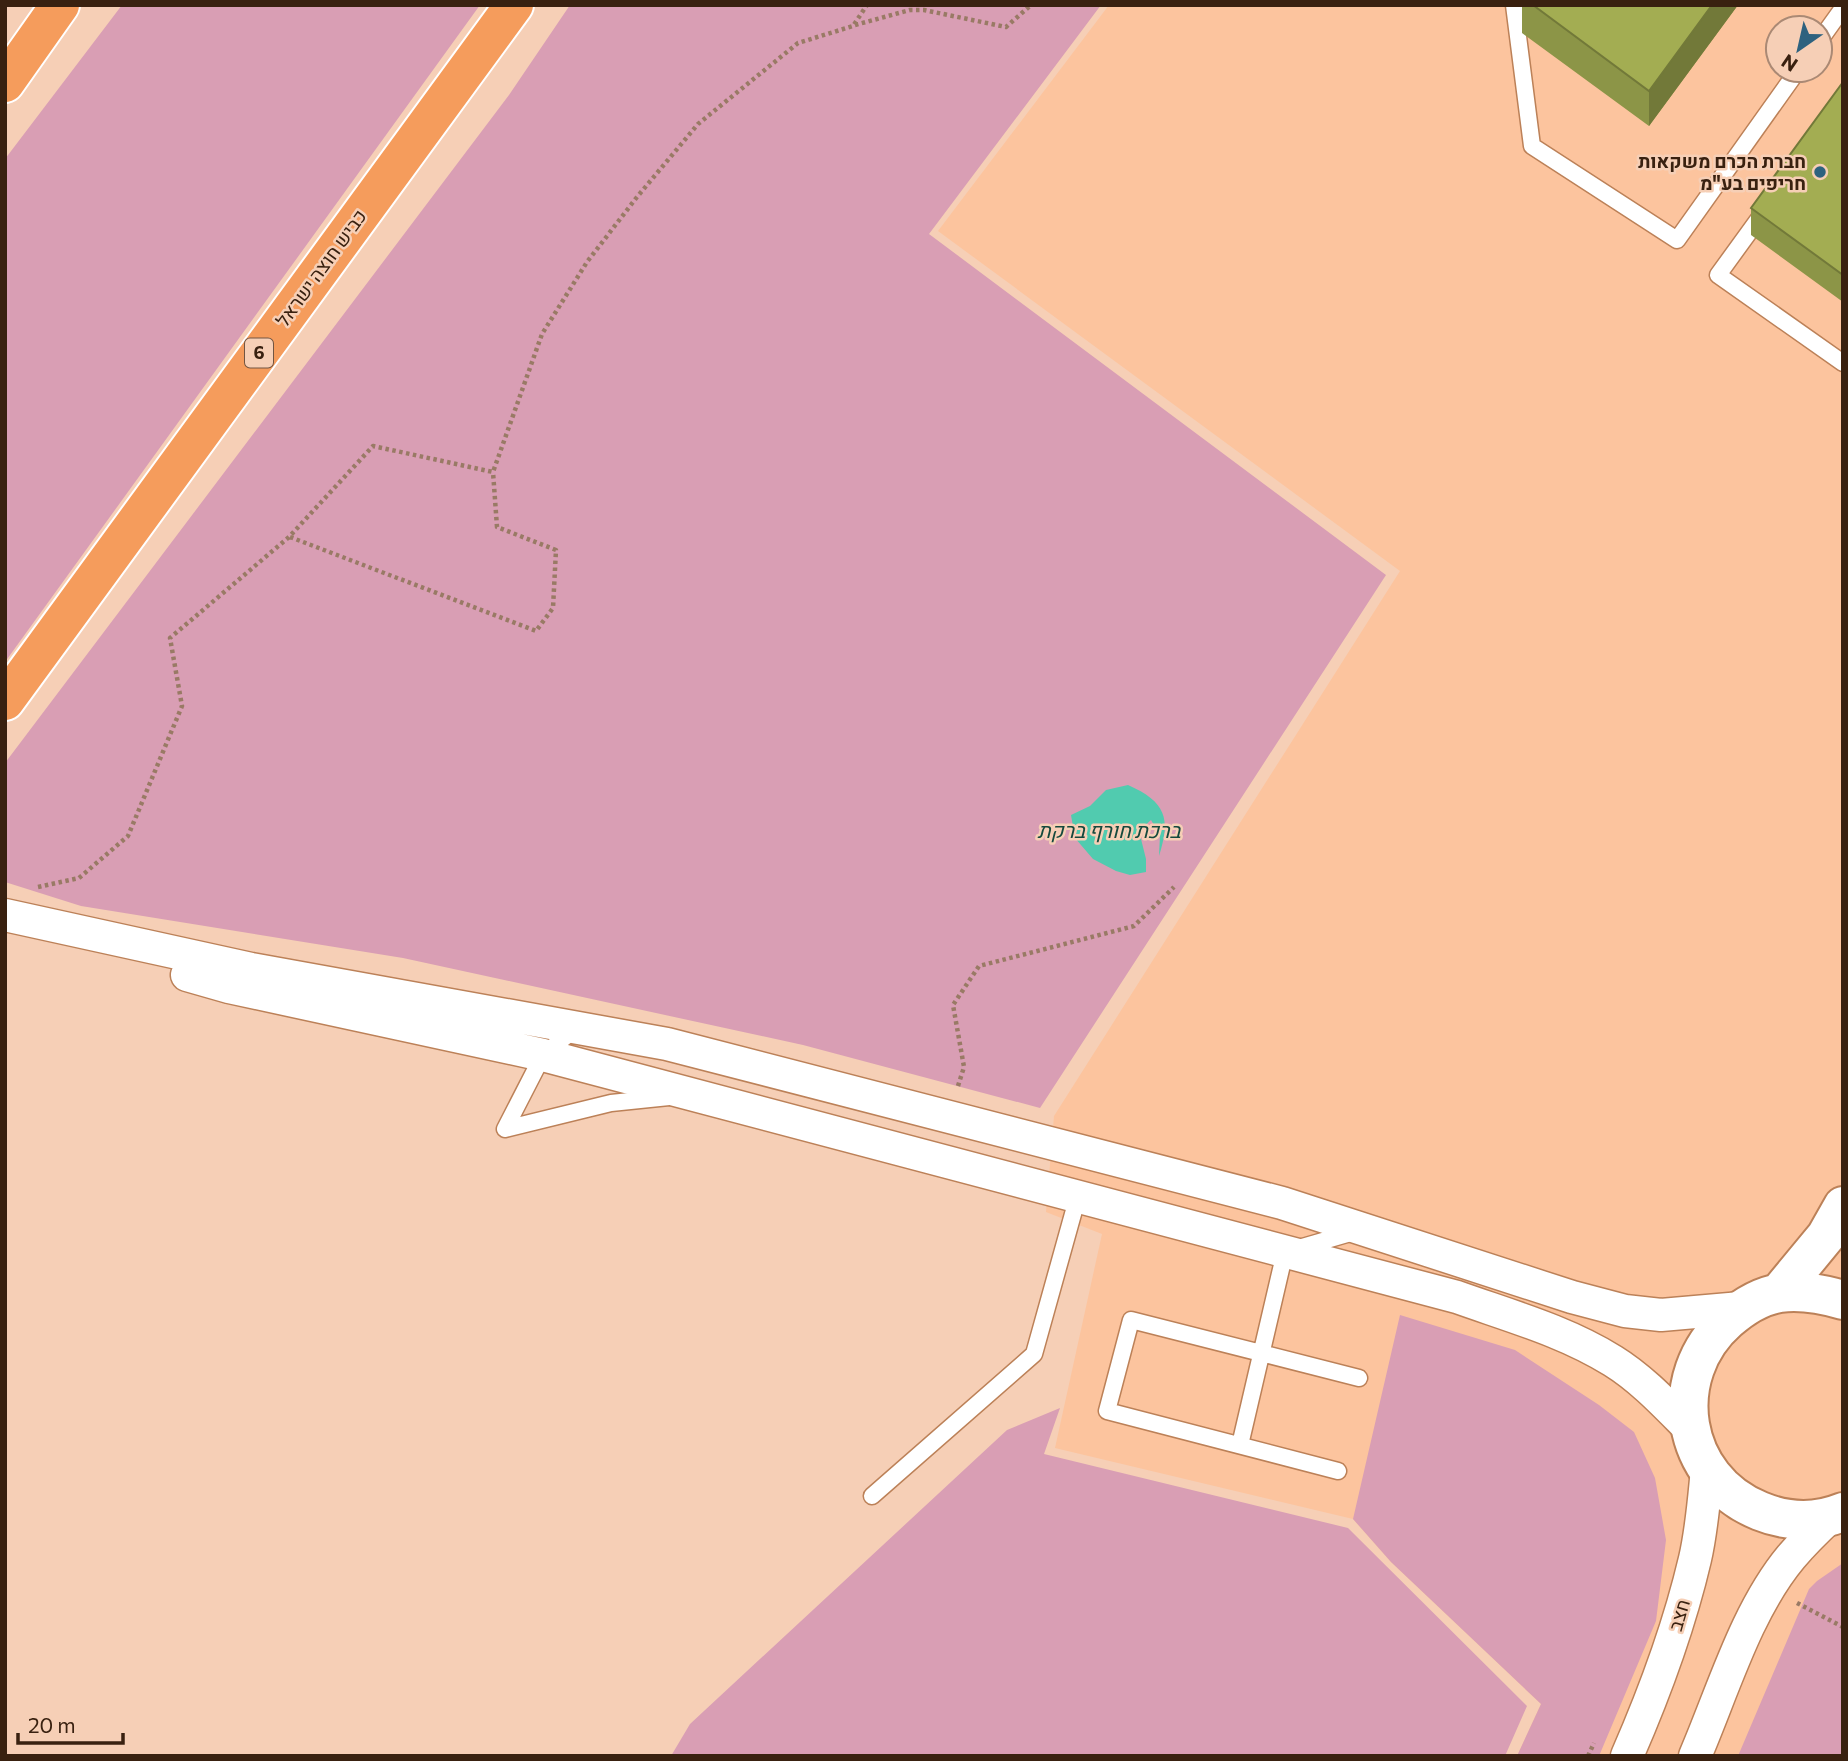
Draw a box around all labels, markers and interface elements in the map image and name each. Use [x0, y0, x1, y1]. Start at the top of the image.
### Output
north arrow [1764, 14, 1834, 84]
text: N [1777, 50, 1802, 77]
place label: חברת הכרם משקאות חריפים בע"מ [1638, 149, 1806, 194]
marker: חברת הכרם משקאות חריפים בע"מ [1812, 164, 1828, 180]
street label: כביש חוצה ישראל [270, 205, 371, 331]
road number: 6 [245, 338, 273, 368]
water label: ברכת חורף ברקת [1037, 817, 1181, 843]
street label: חצב [1663, 1596, 1694, 1633]
scale bar [18, 1702, 122, 1746]
text: 20 m [28, 1712, 76, 1737]

